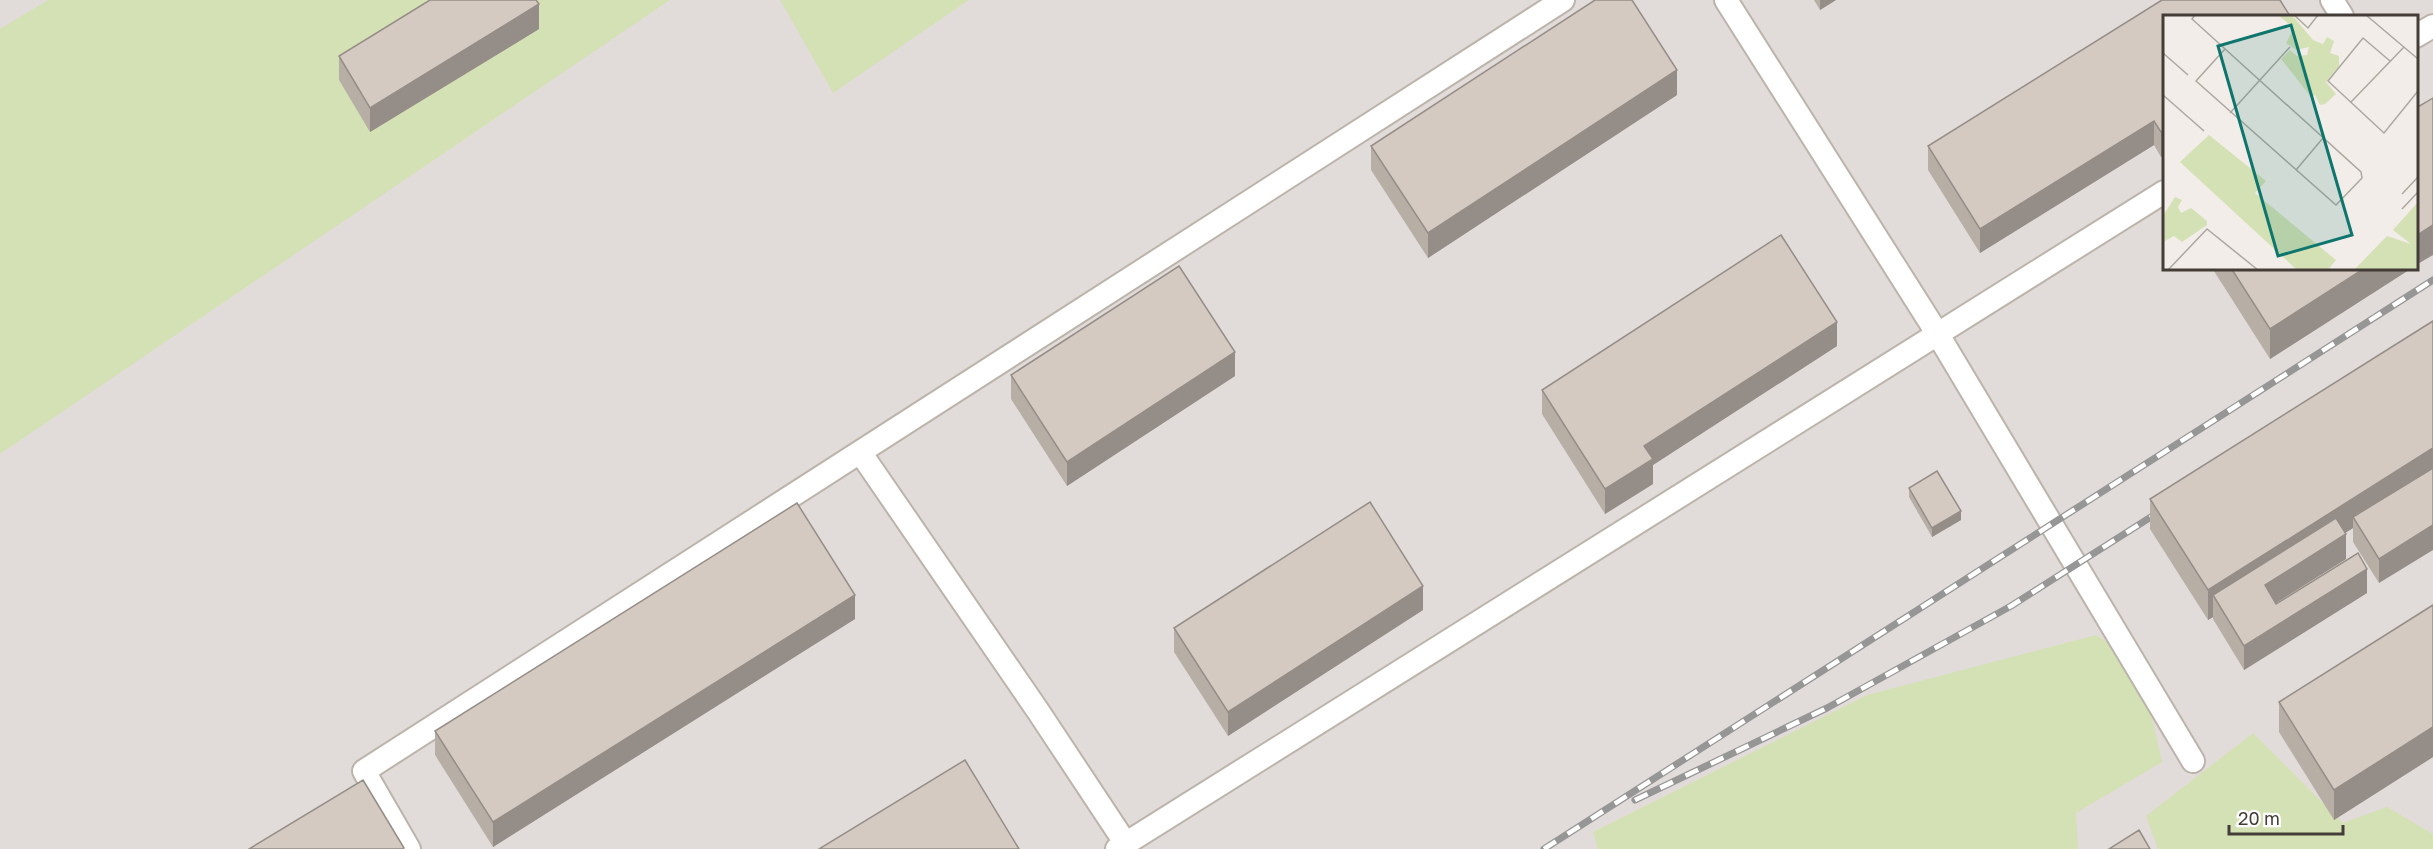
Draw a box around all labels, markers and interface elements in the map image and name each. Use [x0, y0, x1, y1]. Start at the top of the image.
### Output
inset map [2163, 15, 2418, 270]
scale bar [2229, 798, 2343, 836]
text: 20 m [2238, 807, 2280, 829]

